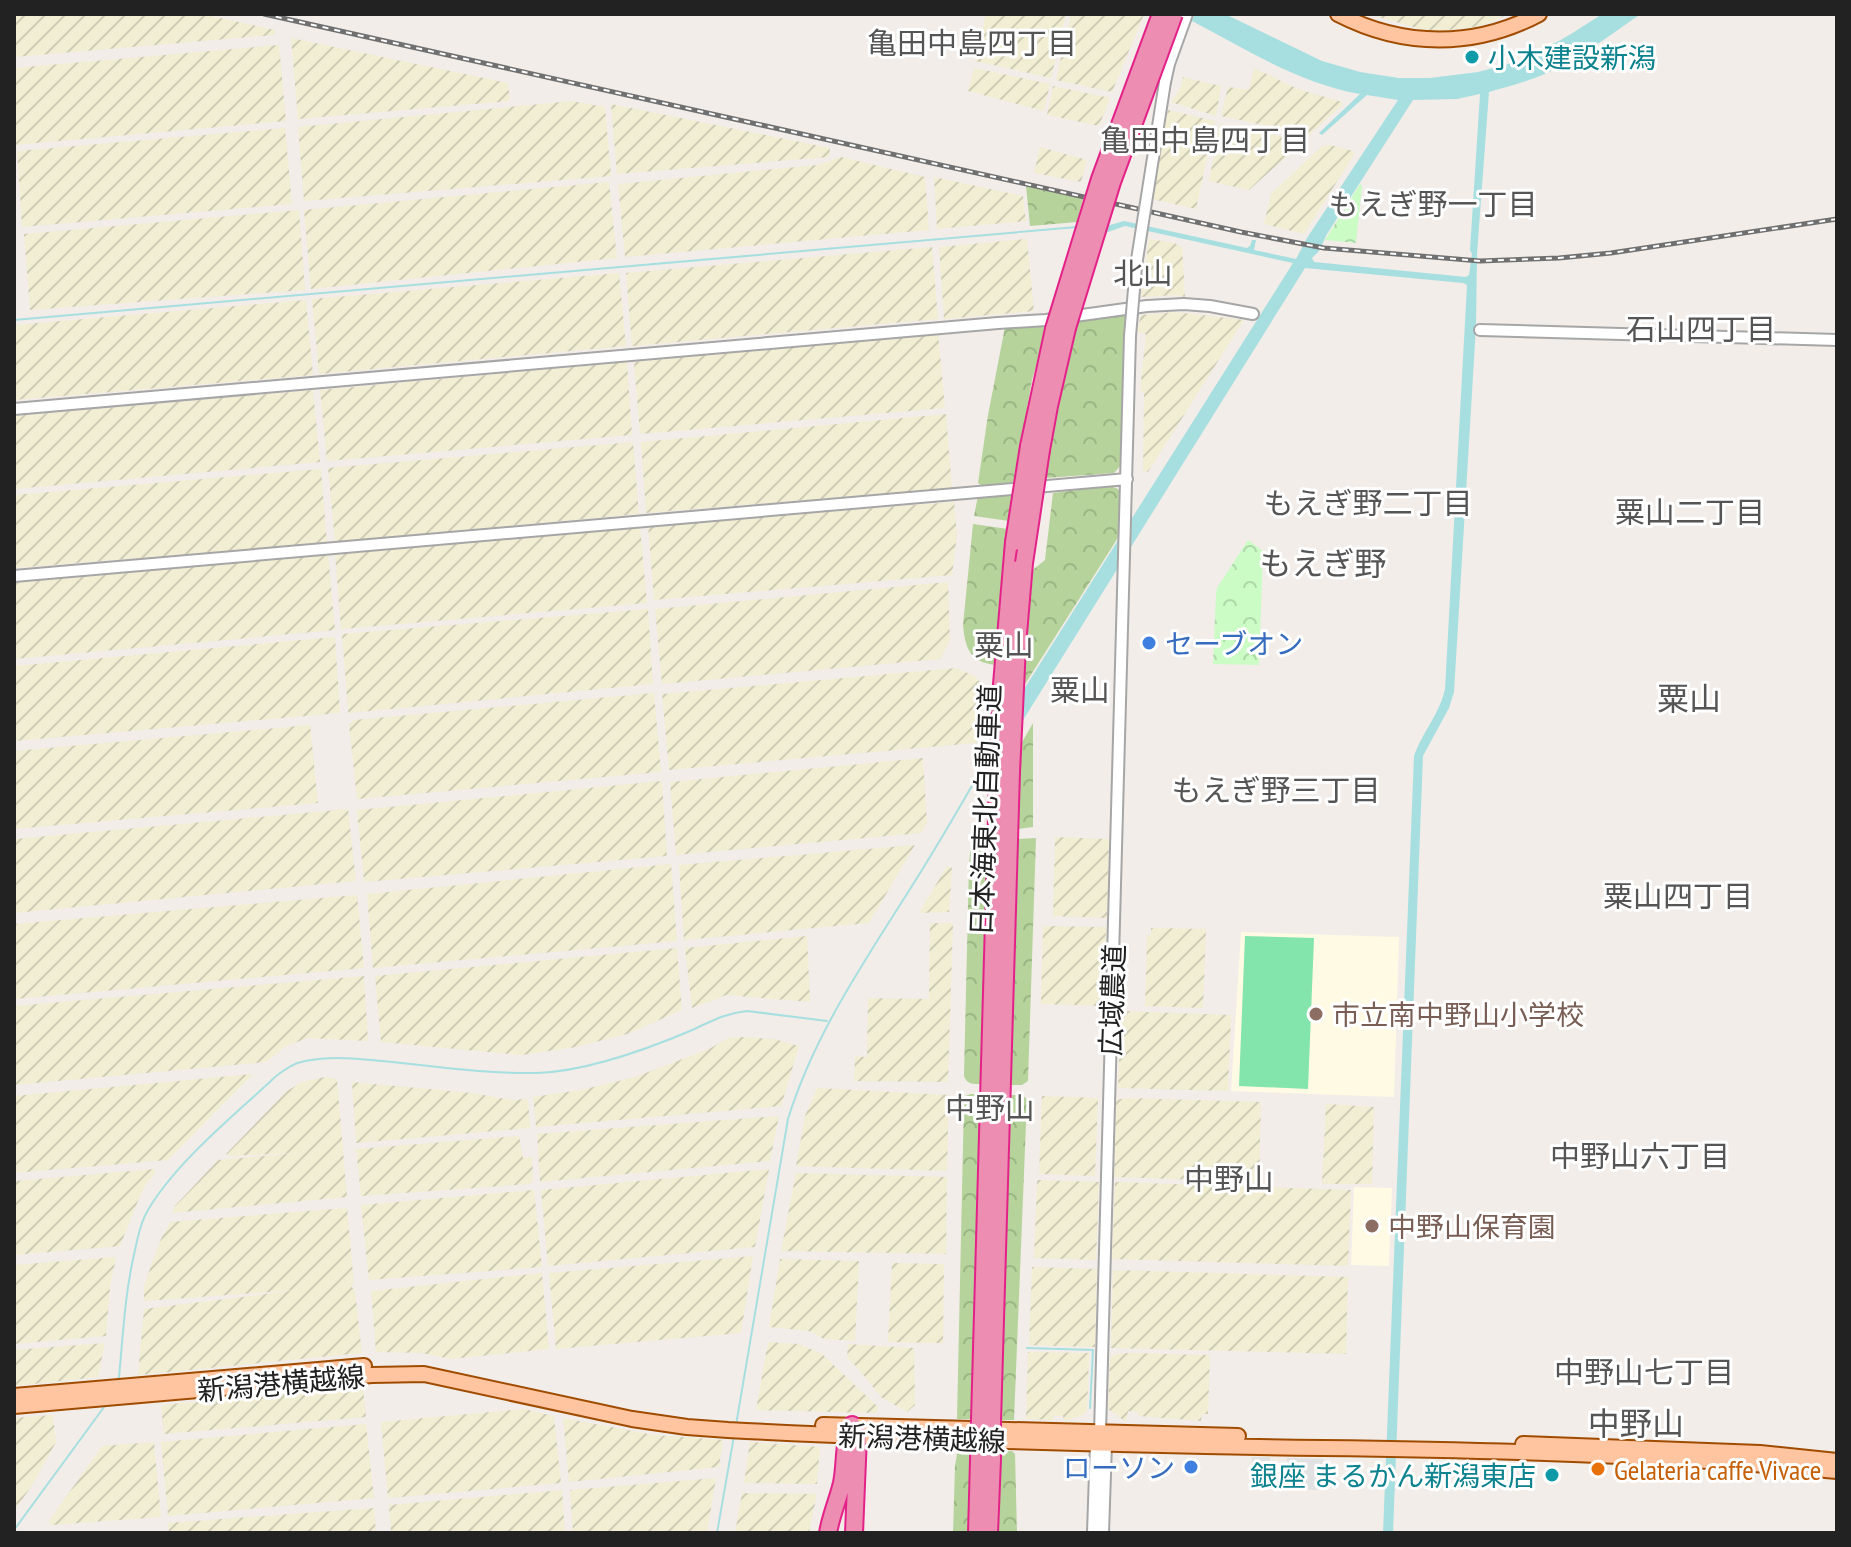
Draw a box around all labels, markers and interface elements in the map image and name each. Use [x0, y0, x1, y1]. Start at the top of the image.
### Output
district label: 亀田中島四丁目 [867, 23, 1077, 62]
place label: 小木建設新潟 [1488, 39, 1656, 76]
marker: 小木建設新潟 [1463, 48, 1481, 66]
district label: 亀田中島四丁目 [1100, 120, 1310, 159]
district label: もえぎ野一丁目 [1328, 184, 1538, 223]
district label: 北山 [1113, 253, 1173, 292]
district label: 石山四丁目 [1626, 309, 1776, 348]
district label: もえぎ野二丁目 [1263, 483, 1473, 522]
district label: 粟山二丁目 [1615, 492, 1765, 531]
district label: もえぎ野 [1259, 542, 1387, 584]
district label: 粟山 [974, 625, 1034, 664]
place label: セーブオン [1165, 625, 1303, 662]
marker: セーブオン [1140, 634, 1158, 652]
district label: 粟山 [1050, 670, 1110, 709]
district label: 粟山 [1657, 677, 1721, 719]
street label: 日本海東北自動車道 [962, 683, 1008, 937]
district label: もえぎ野三丁目 [1171, 770, 1381, 809]
district label: 粟山四丁目 [1603, 876, 1753, 915]
street label: 広域農道 [1092, 943, 1132, 1057]
place label: 市立南中野山小学校 [1332, 996, 1584, 1033]
marker: 市立南中野山小学校 [1307, 1005, 1325, 1023]
district label: 中野山 [945, 1088, 1035, 1127]
district label: 中野山六丁目 [1550, 1136, 1730, 1175]
district label: 中野山 [1184, 1159, 1274, 1198]
place label: 中野山保育園 [1388, 1208, 1556, 1245]
marker: 中野山保育園 [1363, 1217, 1381, 1235]
district label: 中野山七丁目 [1554, 1352, 1734, 1391]
street label: 新潟港横越線 [196, 1357, 366, 1409]
district label: 中野山 [1588, 1402, 1684, 1444]
street label: 新潟港横越線 [837, 1417, 1007, 1459]
place label: ローソン [1063, 1449, 1175, 1486]
place label: Gelateria caffe Vivace [1614, 1451, 1821, 1488]
place label: 銀座 まるかん新潟東店 [1250, 1457, 1536, 1494]
marker: ローソン [1182, 1458, 1200, 1476]
marker: Gelateria caffe Vivace [1589, 1460, 1607, 1478]
marker: 銀座 まるかん新潟東店 [1543, 1466, 1561, 1484]

